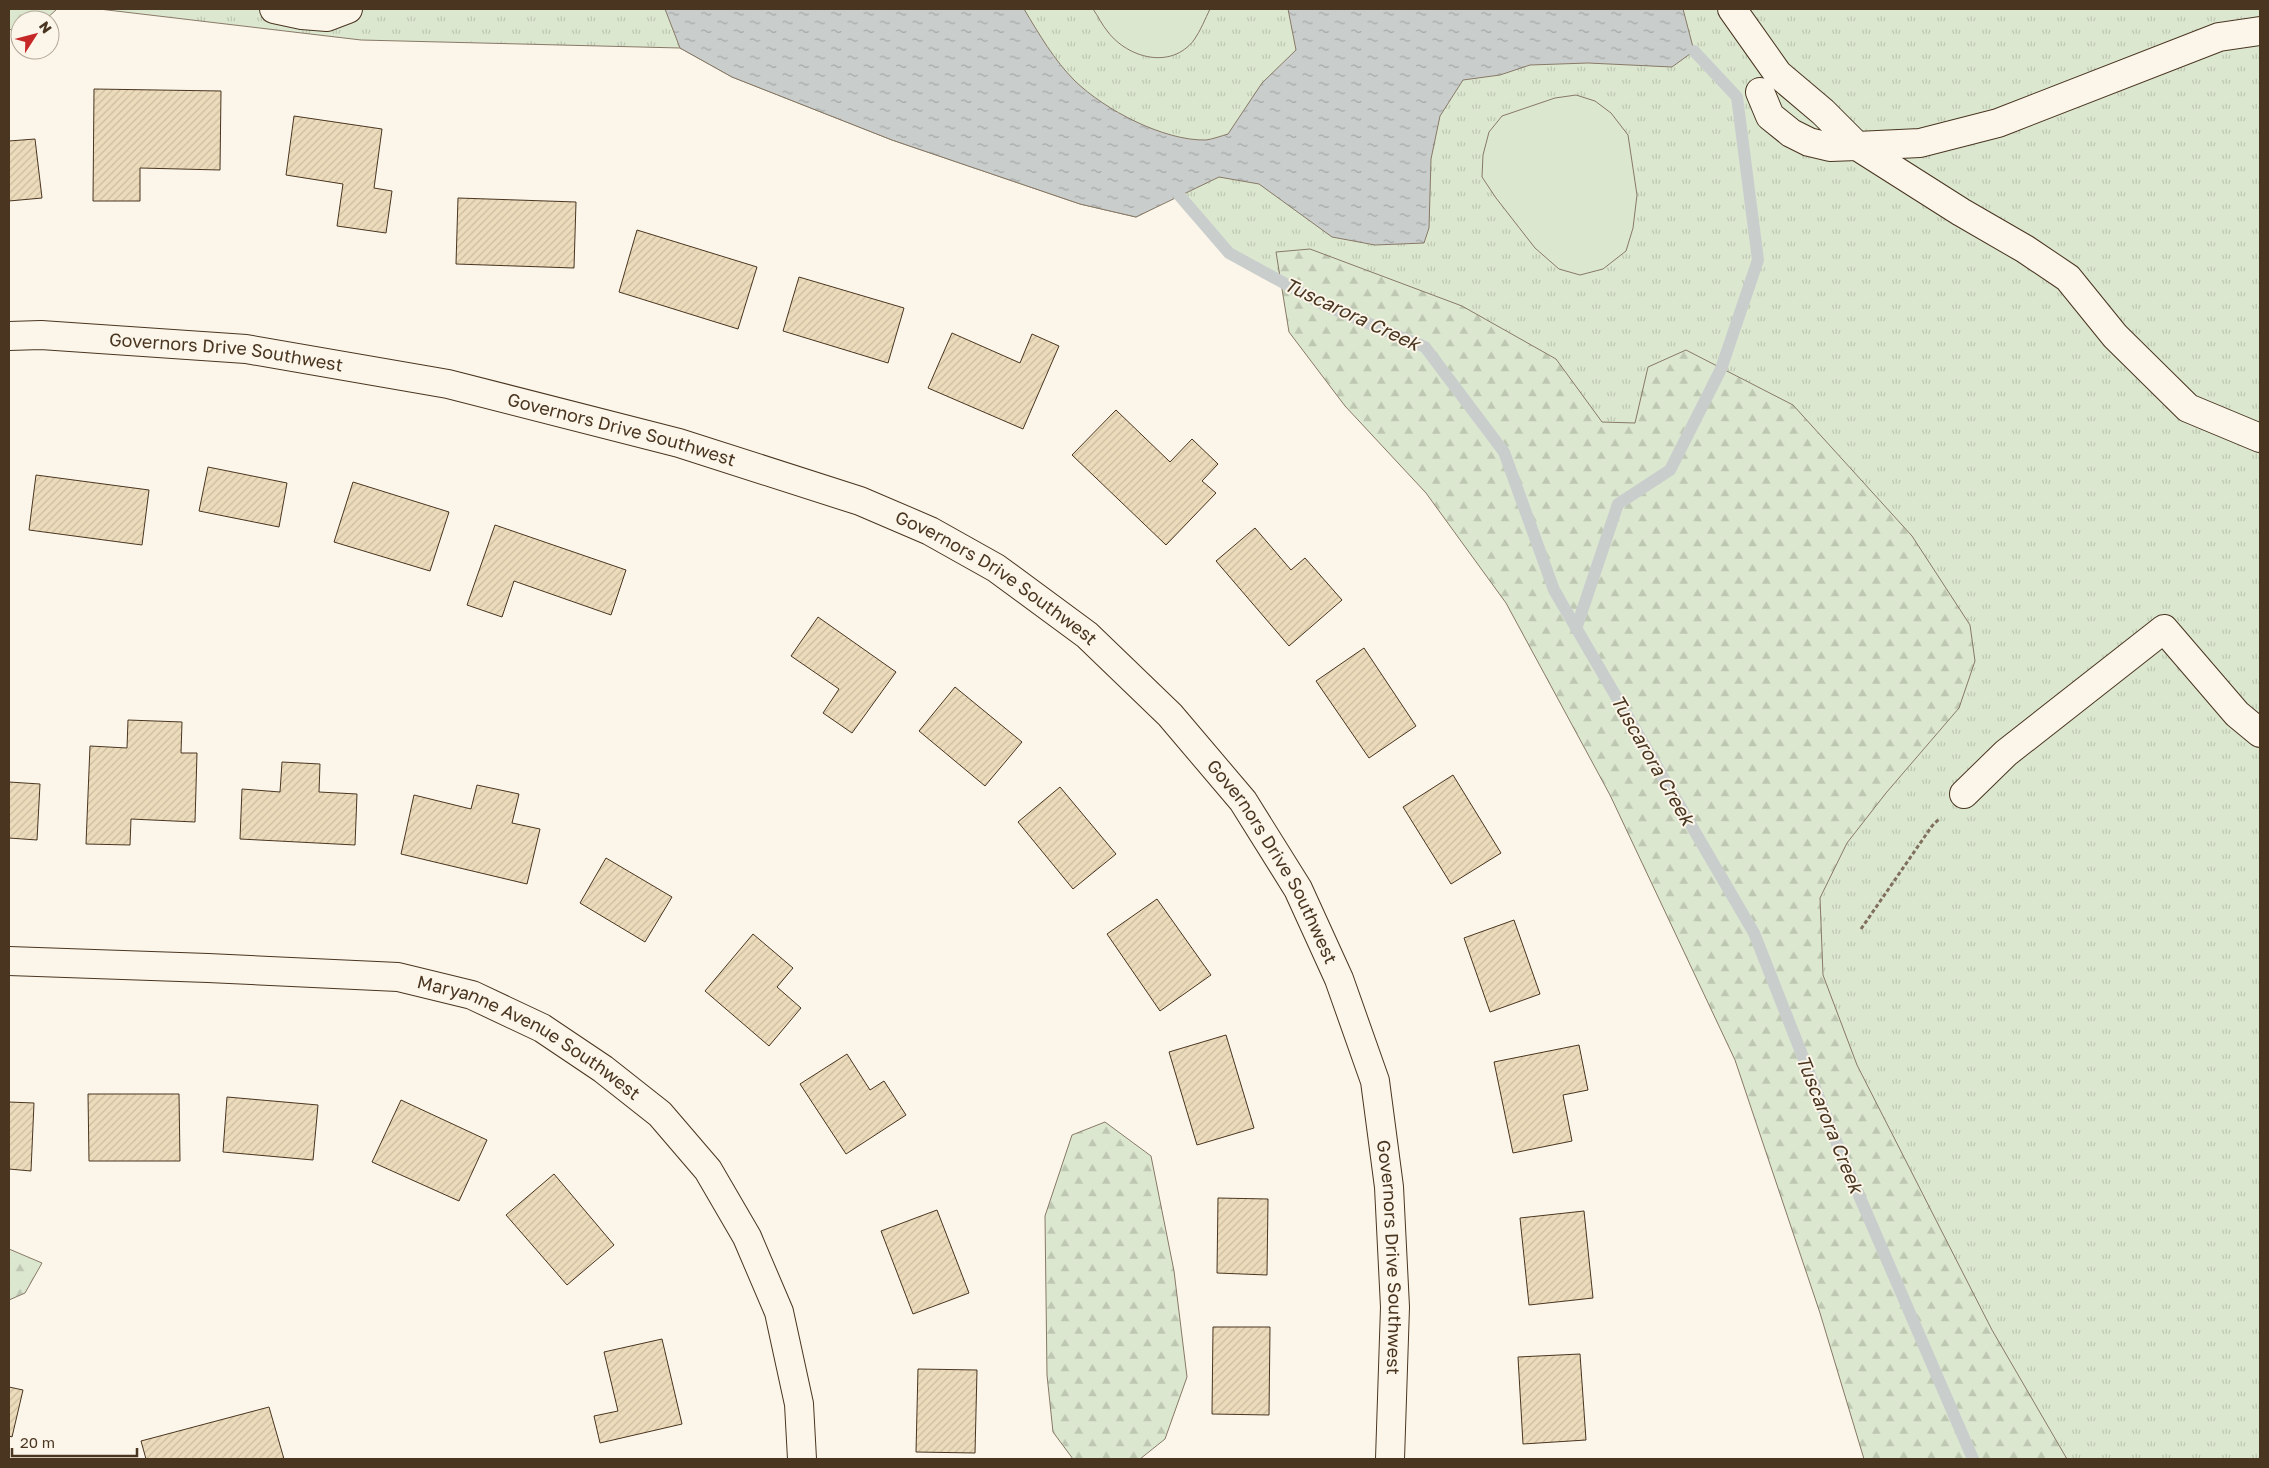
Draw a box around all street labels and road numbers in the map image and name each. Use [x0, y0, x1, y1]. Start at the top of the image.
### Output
street label: Governors Drive Southwest [108, 328, 345, 376]
street label: Governors Drive Southwest [505, 388, 739, 470]
street label: Governors Drive Southwest [892, 505, 1102, 649]
street label: Governors Drive Southwest [1203, 755, 1343, 967]
street label: Maryanne Avenue Southwest [415, 970, 645, 1104]
street label: Governors Drive Southwest [1373, 1138, 1407, 1375]

